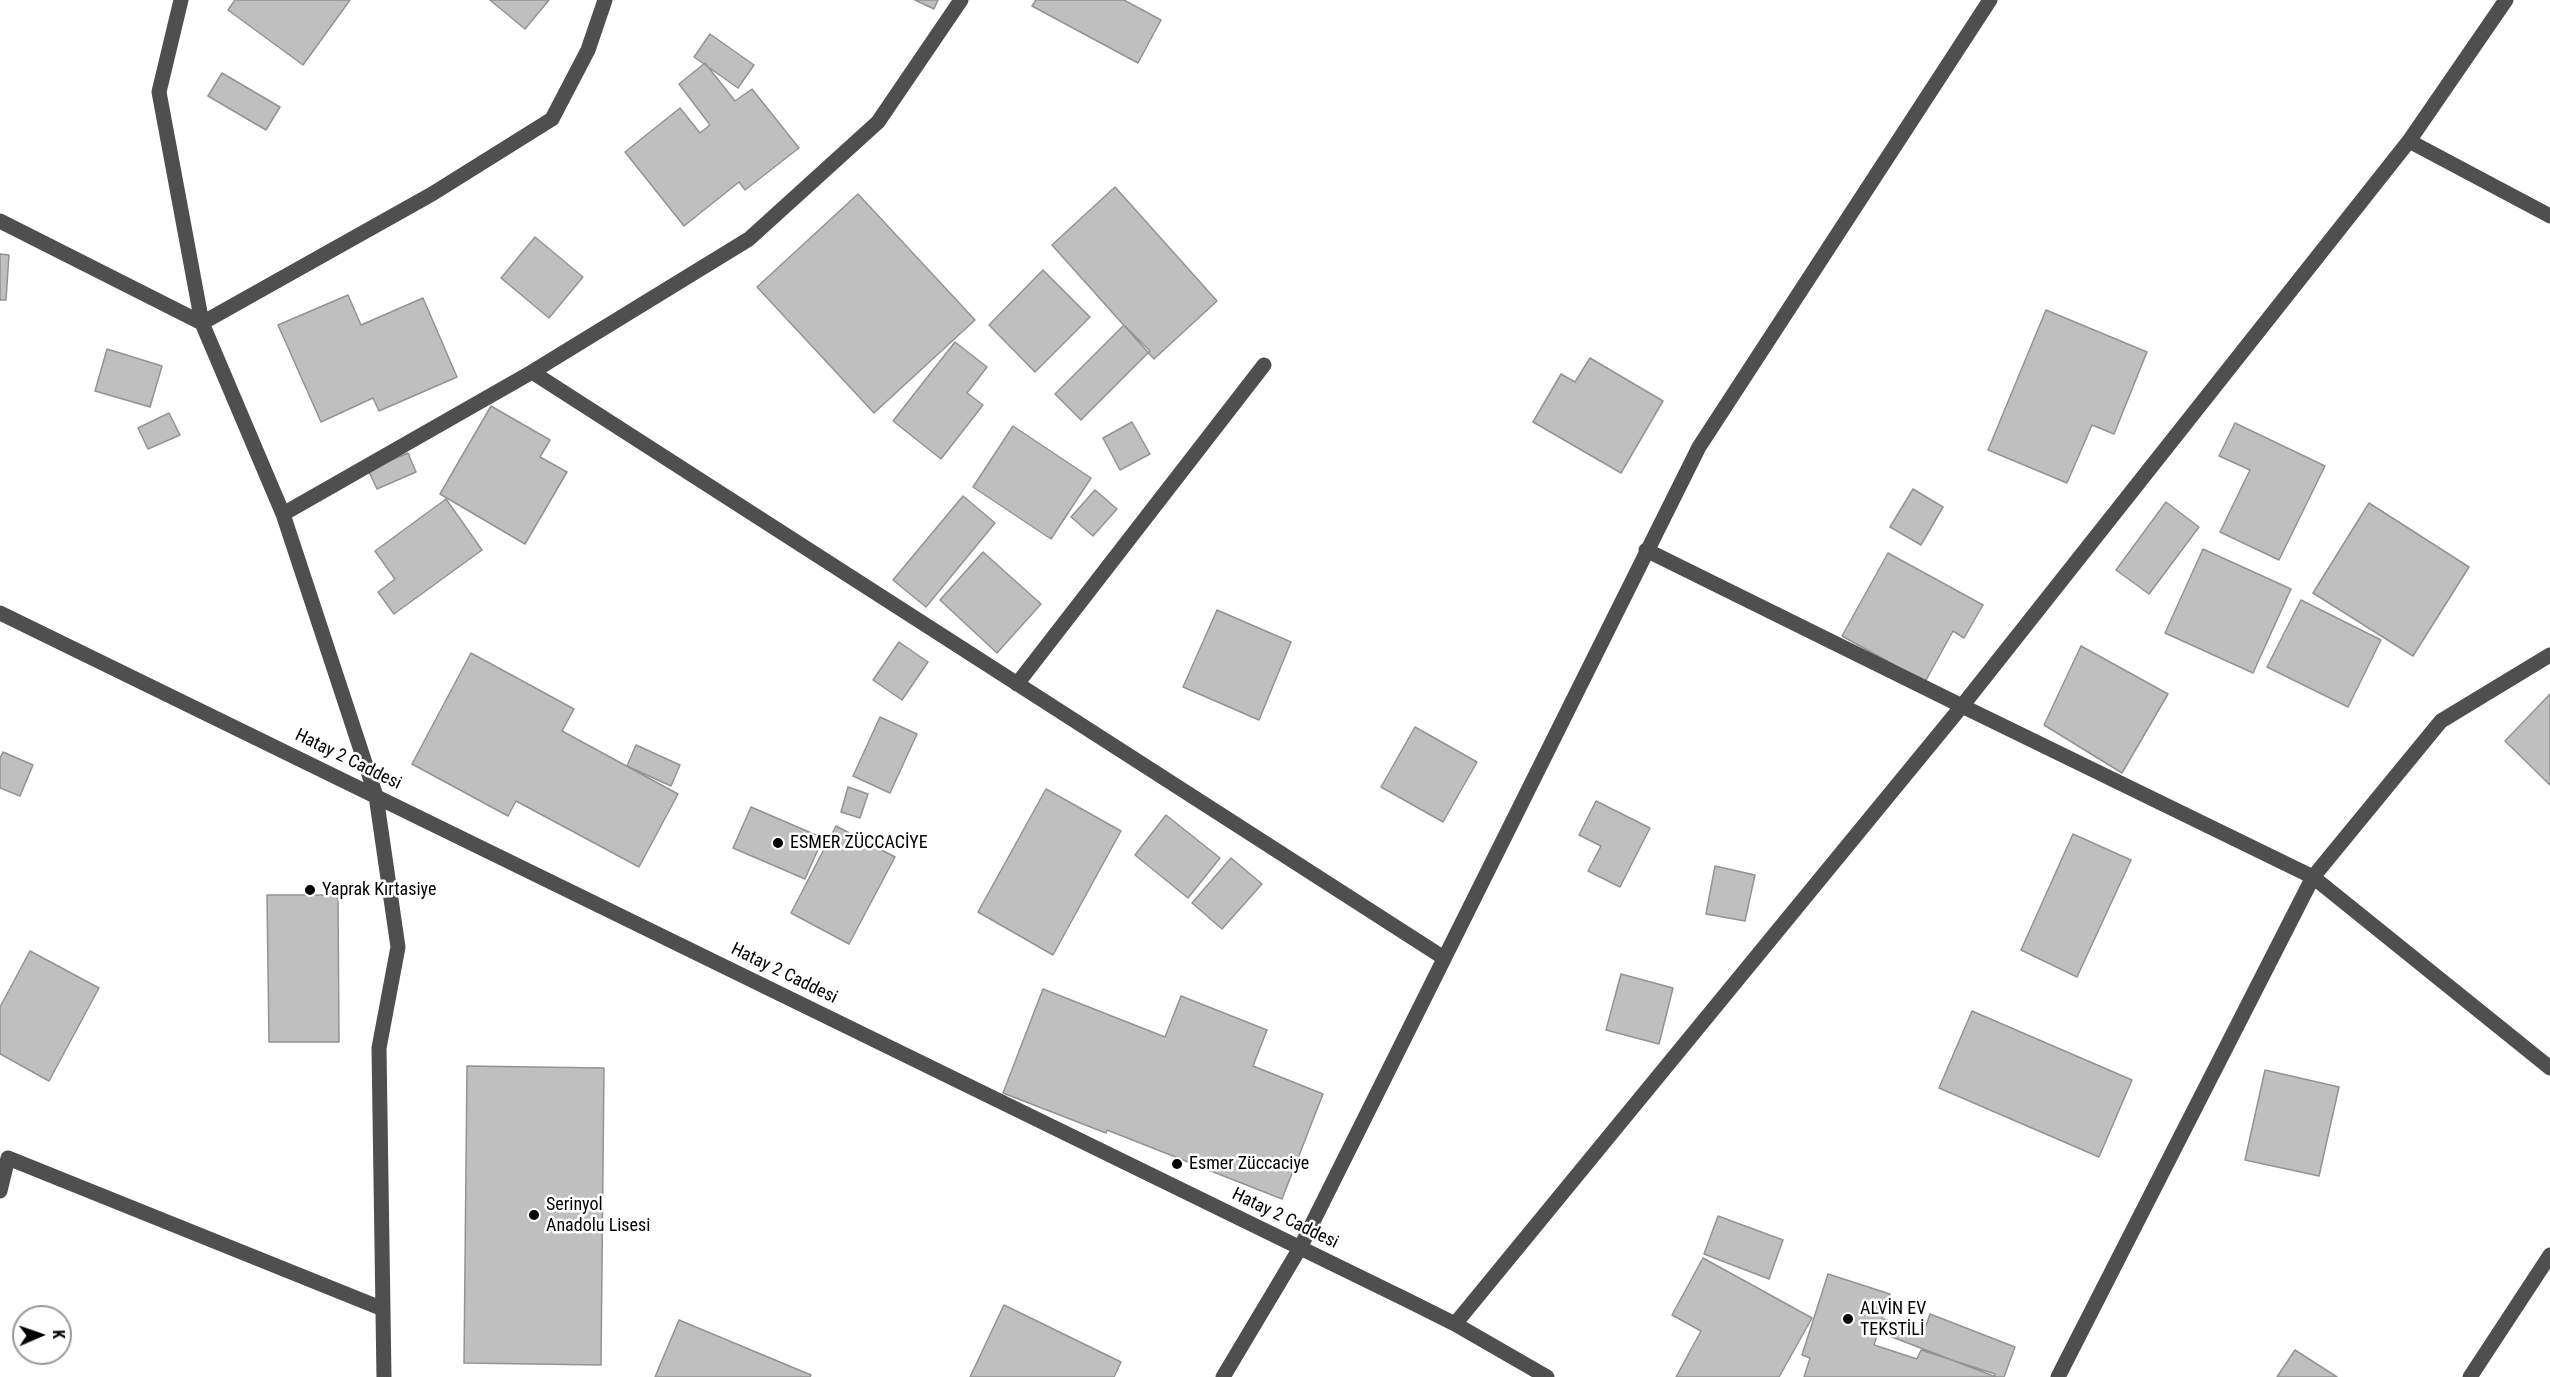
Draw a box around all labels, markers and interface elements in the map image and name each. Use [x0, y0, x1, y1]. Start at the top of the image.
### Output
street label: Hatay 2 Caddesi [291, 725, 405, 795]
place label: ESMER ZÜCCACİYE [790, 832, 928, 854]
marker: ESMER ZÜCCACİYE [771, 836, 785, 850]
place label: Yaprak Kırtasiye [322, 879, 436, 901]
marker: Yaprak Kırtasiye [303, 883, 317, 897]
street label: Hatay 2 Caddesi [727, 939, 841, 1009]
place label: Esmer Züccaciye [1189, 1153, 1309, 1175]
marker: Esmer Züccaciye [1170, 1157, 1184, 1171]
street label: Hatay 2 Caddesi [1228, 1184, 1342, 1254]
place label: Serinyol Anadolu Lisesi [546, 1194, 650, 1236]
marker: Serinyol Anadolu Lisesi [527, 1208, 541, 1222]
place label: ALVİN EV TEKSTİLİ [1860, 1298, 1926, 1340]
north arrow [12, 1305, 72, 1365]
marker: ALVİN EV TEKSTİLİ [1841, 1312, 1855, 1326]
text: K [49, 1330, 68, 1339]

